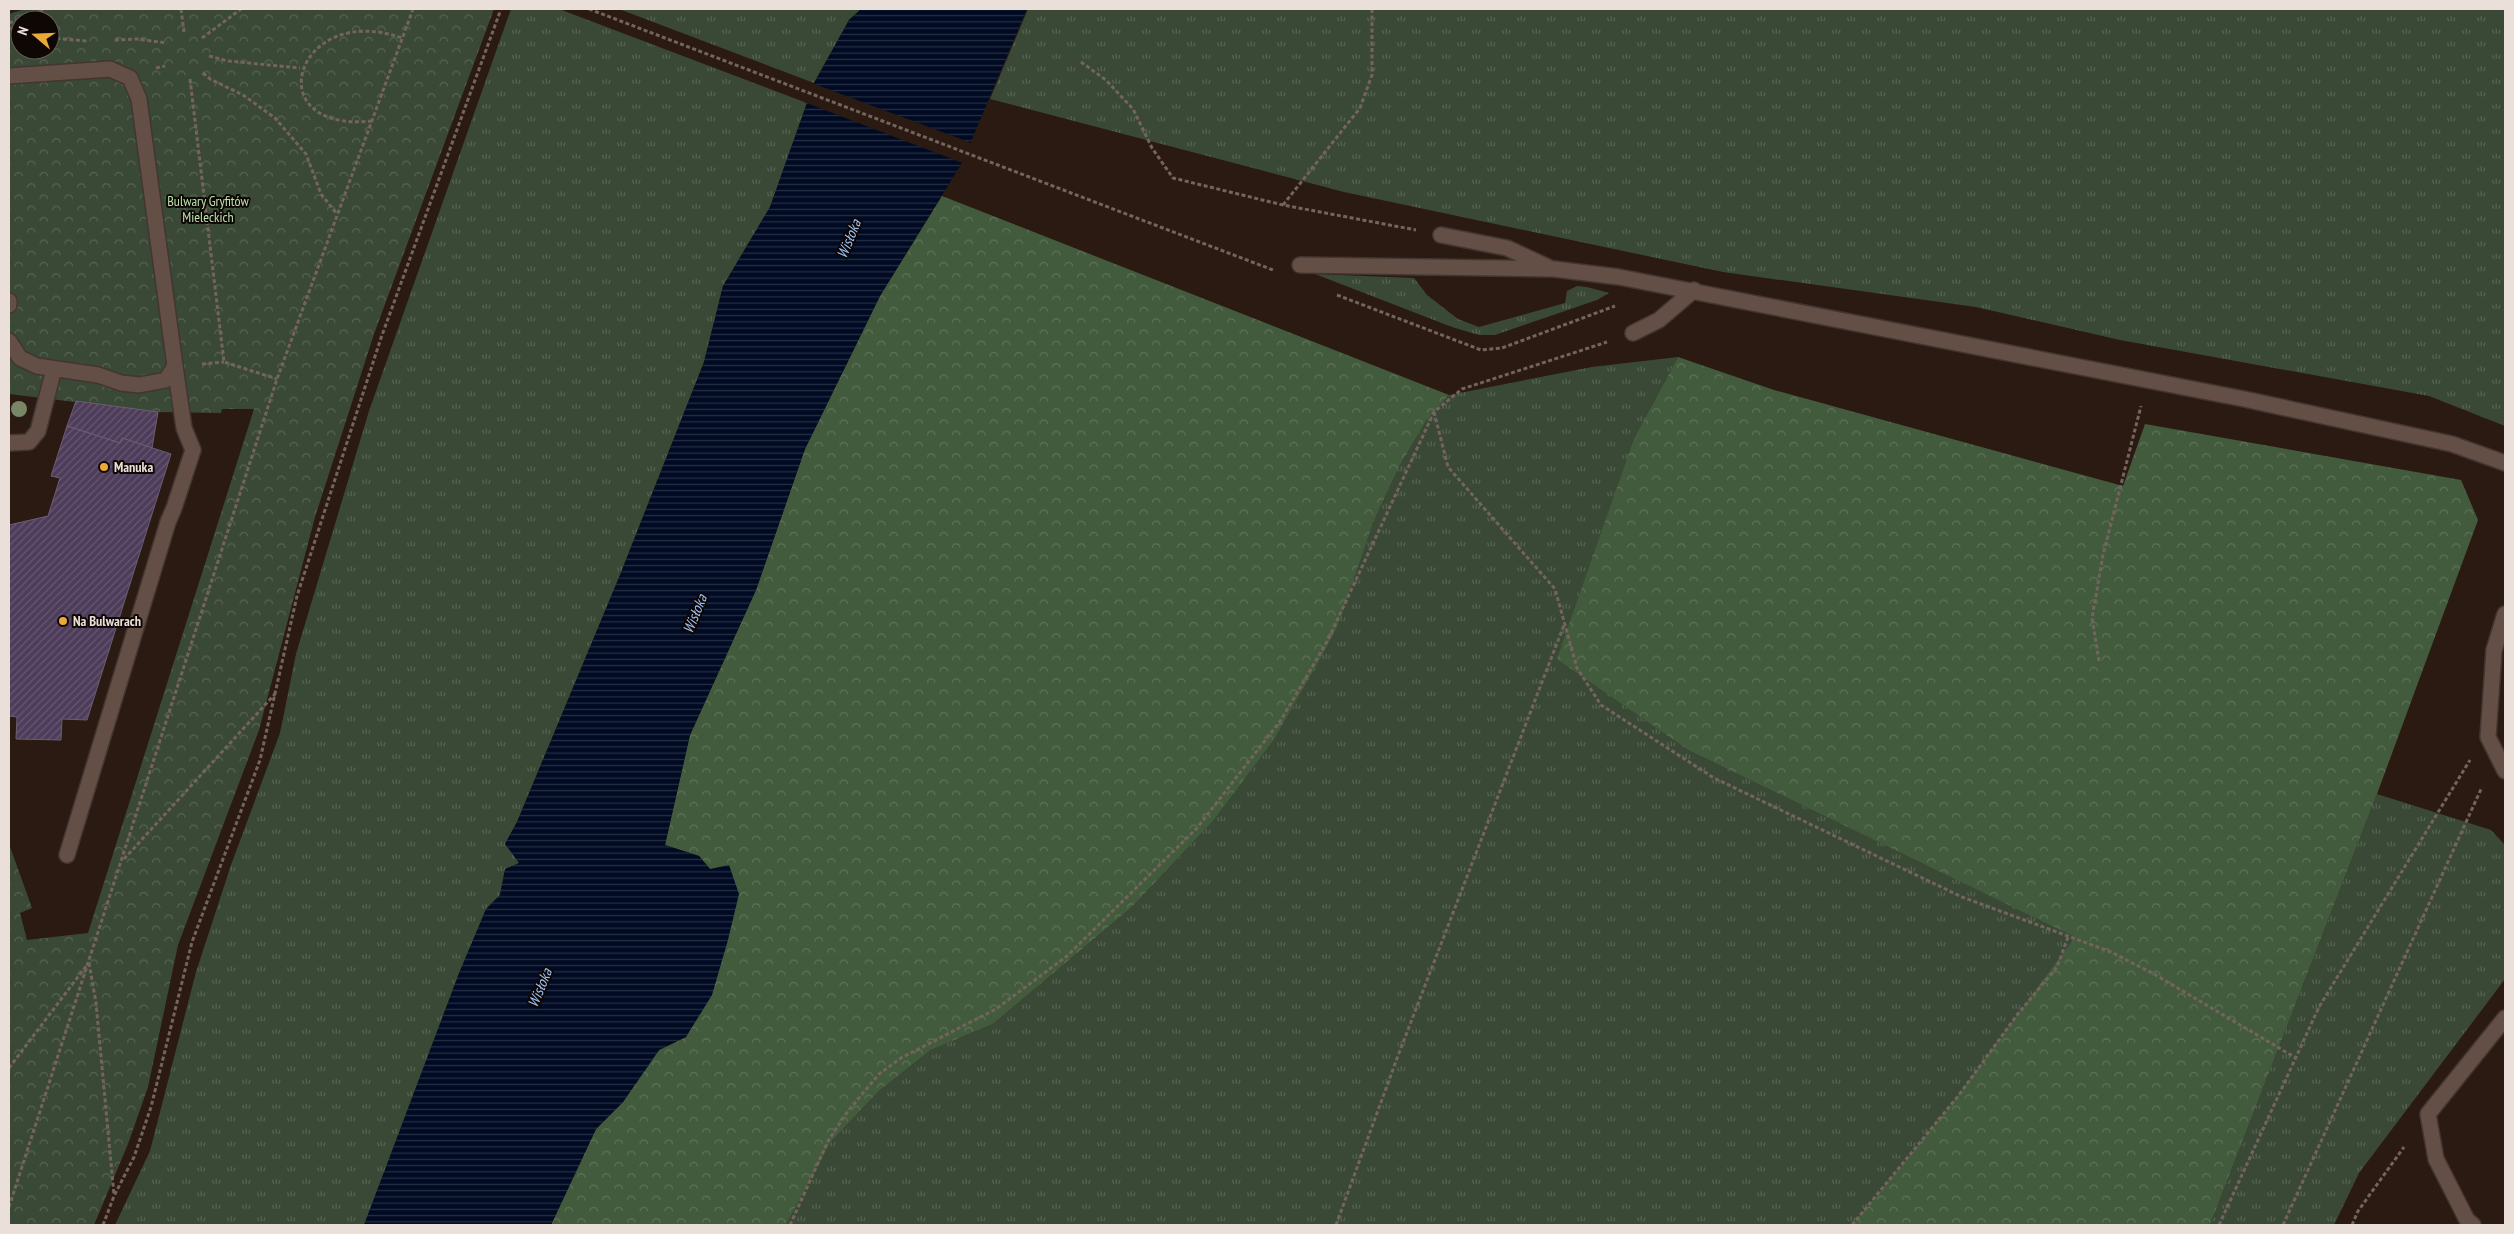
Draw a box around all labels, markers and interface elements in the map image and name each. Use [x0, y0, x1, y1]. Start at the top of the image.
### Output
north arrow [10, 10, 60, 60]
text: N [13, 24, 32, 37]
park label: Bulwary Gryfitów Mieleckich [167, 192, 249, 226]
water label: Wisłoka [832, 216, 865, 261]
place label: Manuka [114, 458, 153, 476]
marker: Manuka [98, 461, 110, 473]
water label: Wisłoka [678, 591, 711, 636]
place label: Na Bulwarach [73, 612, 141, 630]
marker: Na Bulwarach [57, 615, 69, 627]
water label: Wisłoka [523, 965, 556, 1010]

